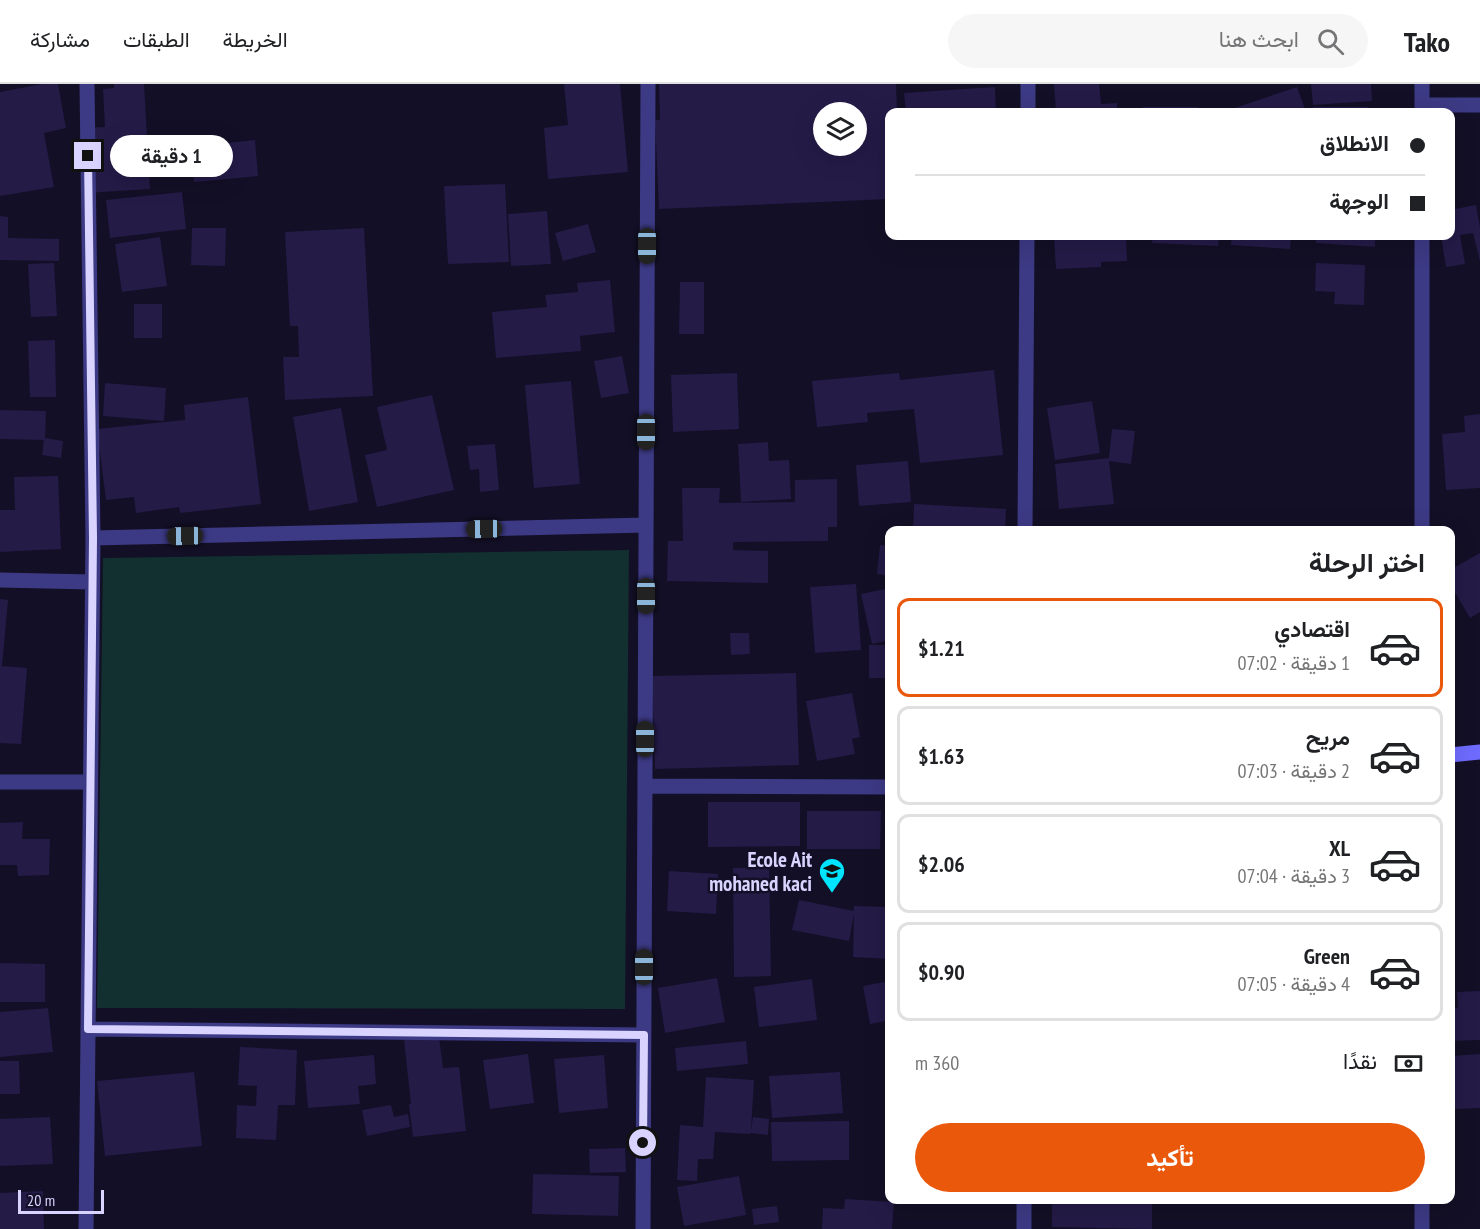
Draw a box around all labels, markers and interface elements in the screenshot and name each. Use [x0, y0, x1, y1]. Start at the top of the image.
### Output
search box [948, 14, 1368, 68]
text: Tako [1404, 23, 1450, 60]
text: ابحث هنا [1219, 25, 1299, 53]
icon: search [1314, 25, 1347, 58]
text: مشاركة [30, 26, 90, 53]
text: الطبقات [123, 26, 190, 53]
text: الخريطة [223, 26, 288, 53]
map controls [813, 102, 867, 156]
button: layers [813, 102, 867, 156]
text: الانطلاق [1320, 129, 1389, 157]
callout: 1 دقيقة [109, 135, 232, 177]
route end [74, 142, 101, 169]
text: 1 دقيقة [141, 143, 202, 169]
text: الوجهة [1329, 187, 1389, 215]
car [638, 228, 656, 264]
car [637, 414, 655, 450]
car [466, 520, 502, 538]
car [167, 527, 203, 545]
text: اختر الرحلة [1309, 545, 1425, 579]
car [637, 578, 655, 614]
text: اقتصادي [1274, 615, 1350, 643]
icon: car [1368, 621, 1422, 675]
text: $1.21 [918, 634, 965, 662]
text: 1 دقيقة · 07:02 [1238, 650, 1350, 676]
car [636, 721, 654, 757]
text: مريح [1306, 723, 1350, 751]
icon: car [1368, 729, 1422, 783]
text: $1.63 [918, 742, 965, 770]
text: 2 دقيقة · 07:03 [1238, 758, 1350, 784]
text: XL [1329, 834, 1350, 862]
icon: car [1368, 837, 1422, 891]
place label: Ecole Ait mohaned kaci [709, 846, 812, 897]
text: $2.06 [918, 850, 965, 878]
school or university icon: Ecole Ait mohaned kaci [817, 856, 847, 894]
text: 3 دقيقة · 07:04 [1238, 863, 1350, 889]
text: Green [1304, 942, 1350, 970]
icon: car [1368, 945, 1422, 999]
car [635, 949, 653, 985]
text: $0.90 [918, 958, 965, 986]
text: 4 دقيقة · 07:05 [1238, 971, 1350, 997]
text: نقدًا [1343, 1047, 1377, 1075]
icon: cash [1392, 1047, 1425, 1080]
text: 360 m [915, 1050, 959, 1076]
button: تأكيد [915, 1123, 1425, 1192]
route start [629, 1129, 656, 1156]
scale bar [18, 1187, 104, 1214]
text: 20 m [27, 1190, 55, 1210]

